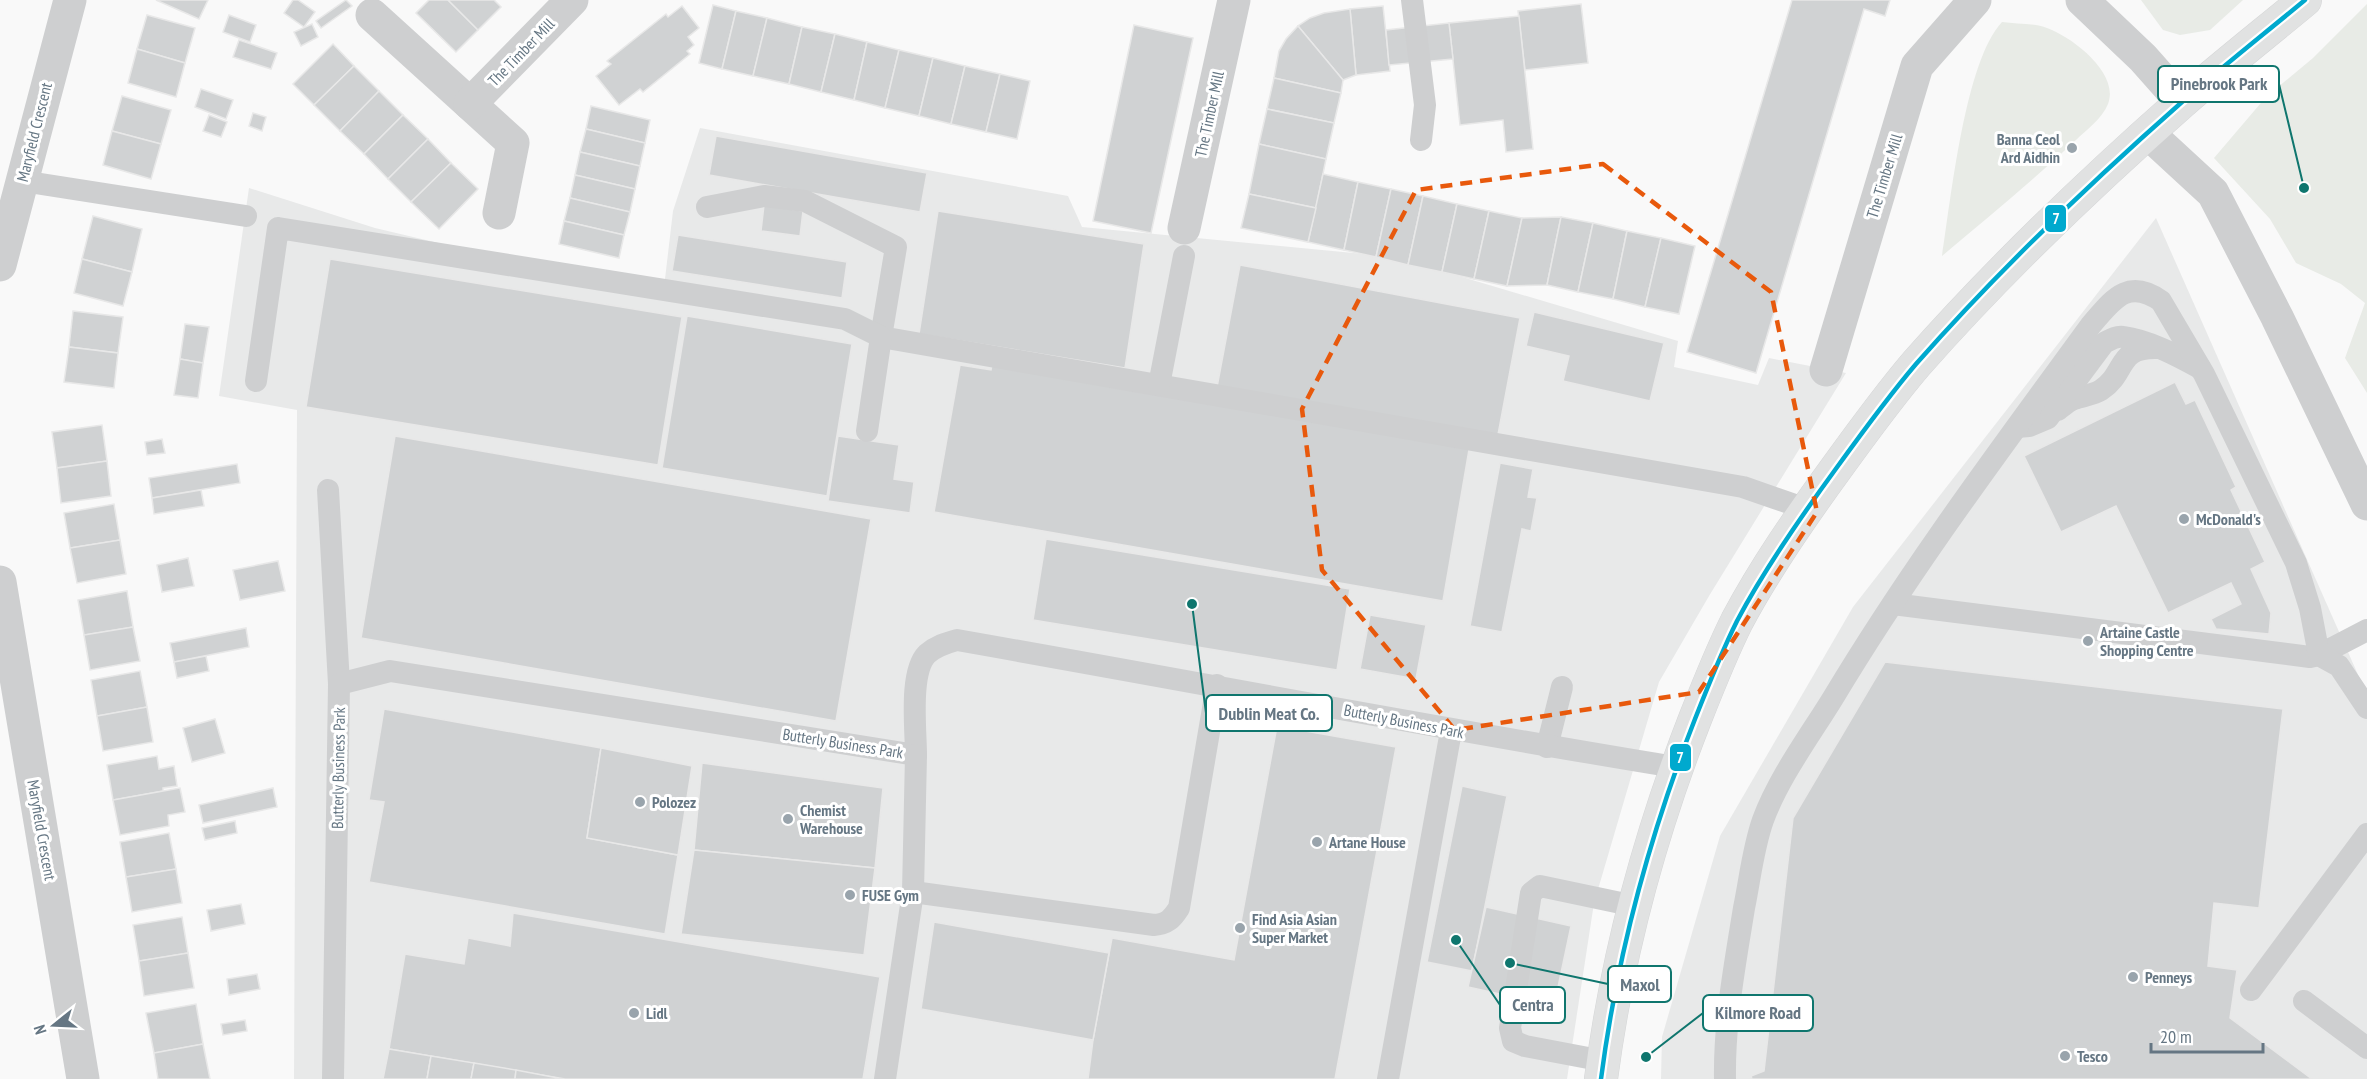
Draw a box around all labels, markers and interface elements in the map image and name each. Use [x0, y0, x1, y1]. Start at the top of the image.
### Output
street label: The Timber Mill [483, 13, 559, 90]
callout: Pinebrook Park [2158, 66, 2279, 102]
street label: The Timber Mill [1190, 69, 1228, 159]
text: Pinebrook Park [2171, 72, 2268, 95]
street label: Maryfield Crescent [12, 80, 56, 184]
place label: Banna Ceol Ard Aidhin [1997, 129, 2060, 167]
street label: The Timber Mill [1862, 131, 1906, 221]
marker: Banna Ceol Ard Aidhin [2065, 141, 2079, 155]
line badge: 7 [2044, 204, 2067, 233]
text: 7 [2052, 208, 2060, 228]
place label: McDonald's [2196, 509, 2261, 529]
marker: McDonald's [2177, 512, 2191, 526]
place label: Artaine Castle Shopping Centre [2099, 622, 2194, 660]
marker: Artaine Castle Shopping Centre [2081, 634, 2095, 648]
callout: Dublin Meat Co. [1206, 695, 1332, 731]
street label: Butterly Business Park [1342, 700, 1466, 743]
text: Dublin Meat Co. [1219, 702, 1320, 725]
street label: Butterly Business Park [327, 706, 349, 829]
street label: Butterly Business Park [781, 724, 905, 763]
line badge: 7 [1669, 743, 1692, 772]
text: 7 [1676, 747, 1684, 767]
street label: Maryfield Crescent [23, 778, 61, 882]
place label: Polozez [652, 792, 696, 812]
marker: Polozez [633, 795, 647, 809]
place label: Chemist Warehouse [799, 800, 863, 838]
marker: Chemist Warehouse [781, 812, 795, 826]
place label: Artane House [1328, 832, 1406, 852]
marker: Artane House [1310, 835, 1324, 849]
place label: FUSE Gym [862, 885, 919, 905]
marker: FUSE Gym [843, 888, 857, 902]
place label: Find Asia Asian Super Market [1252, 909, 1337, 947]
marker: Find Asia Asian Super Market [1233, 921, 1247, 935]
callout: Maxol [1608, 966, 1671, 1002]
place label: Penneys [2145, 967, 2192, 987]
marker: Penneys [2126, 970, 2140, 984]
text: Maxol [1620, 973, 1660, 996]
callout: Centra [1500, 987, 1565, 1023]
text: Centra [1512, 993, 1554, 1016]
north arrow [24, 995, 84, 1055]
callout: Kilmore Road [1703, 995, 1813, 1031]
text: Kilmore Road [1715, 1001, 1801, 1024]
place label: Lidl [646, 1003, 668, 1023]
marker: Lidl [627, 1006, 641, 1020]
scale bar [2151, 1016, 2264, 1054]
text: N [29, 1022, 51, 1037]
text: 20 m [2160, 1025, 2192, 1048]
place label: Tesco [2077, 1046, 2108, 1066]
marker: Tesco [2058, 1049, 2072, 1063]

